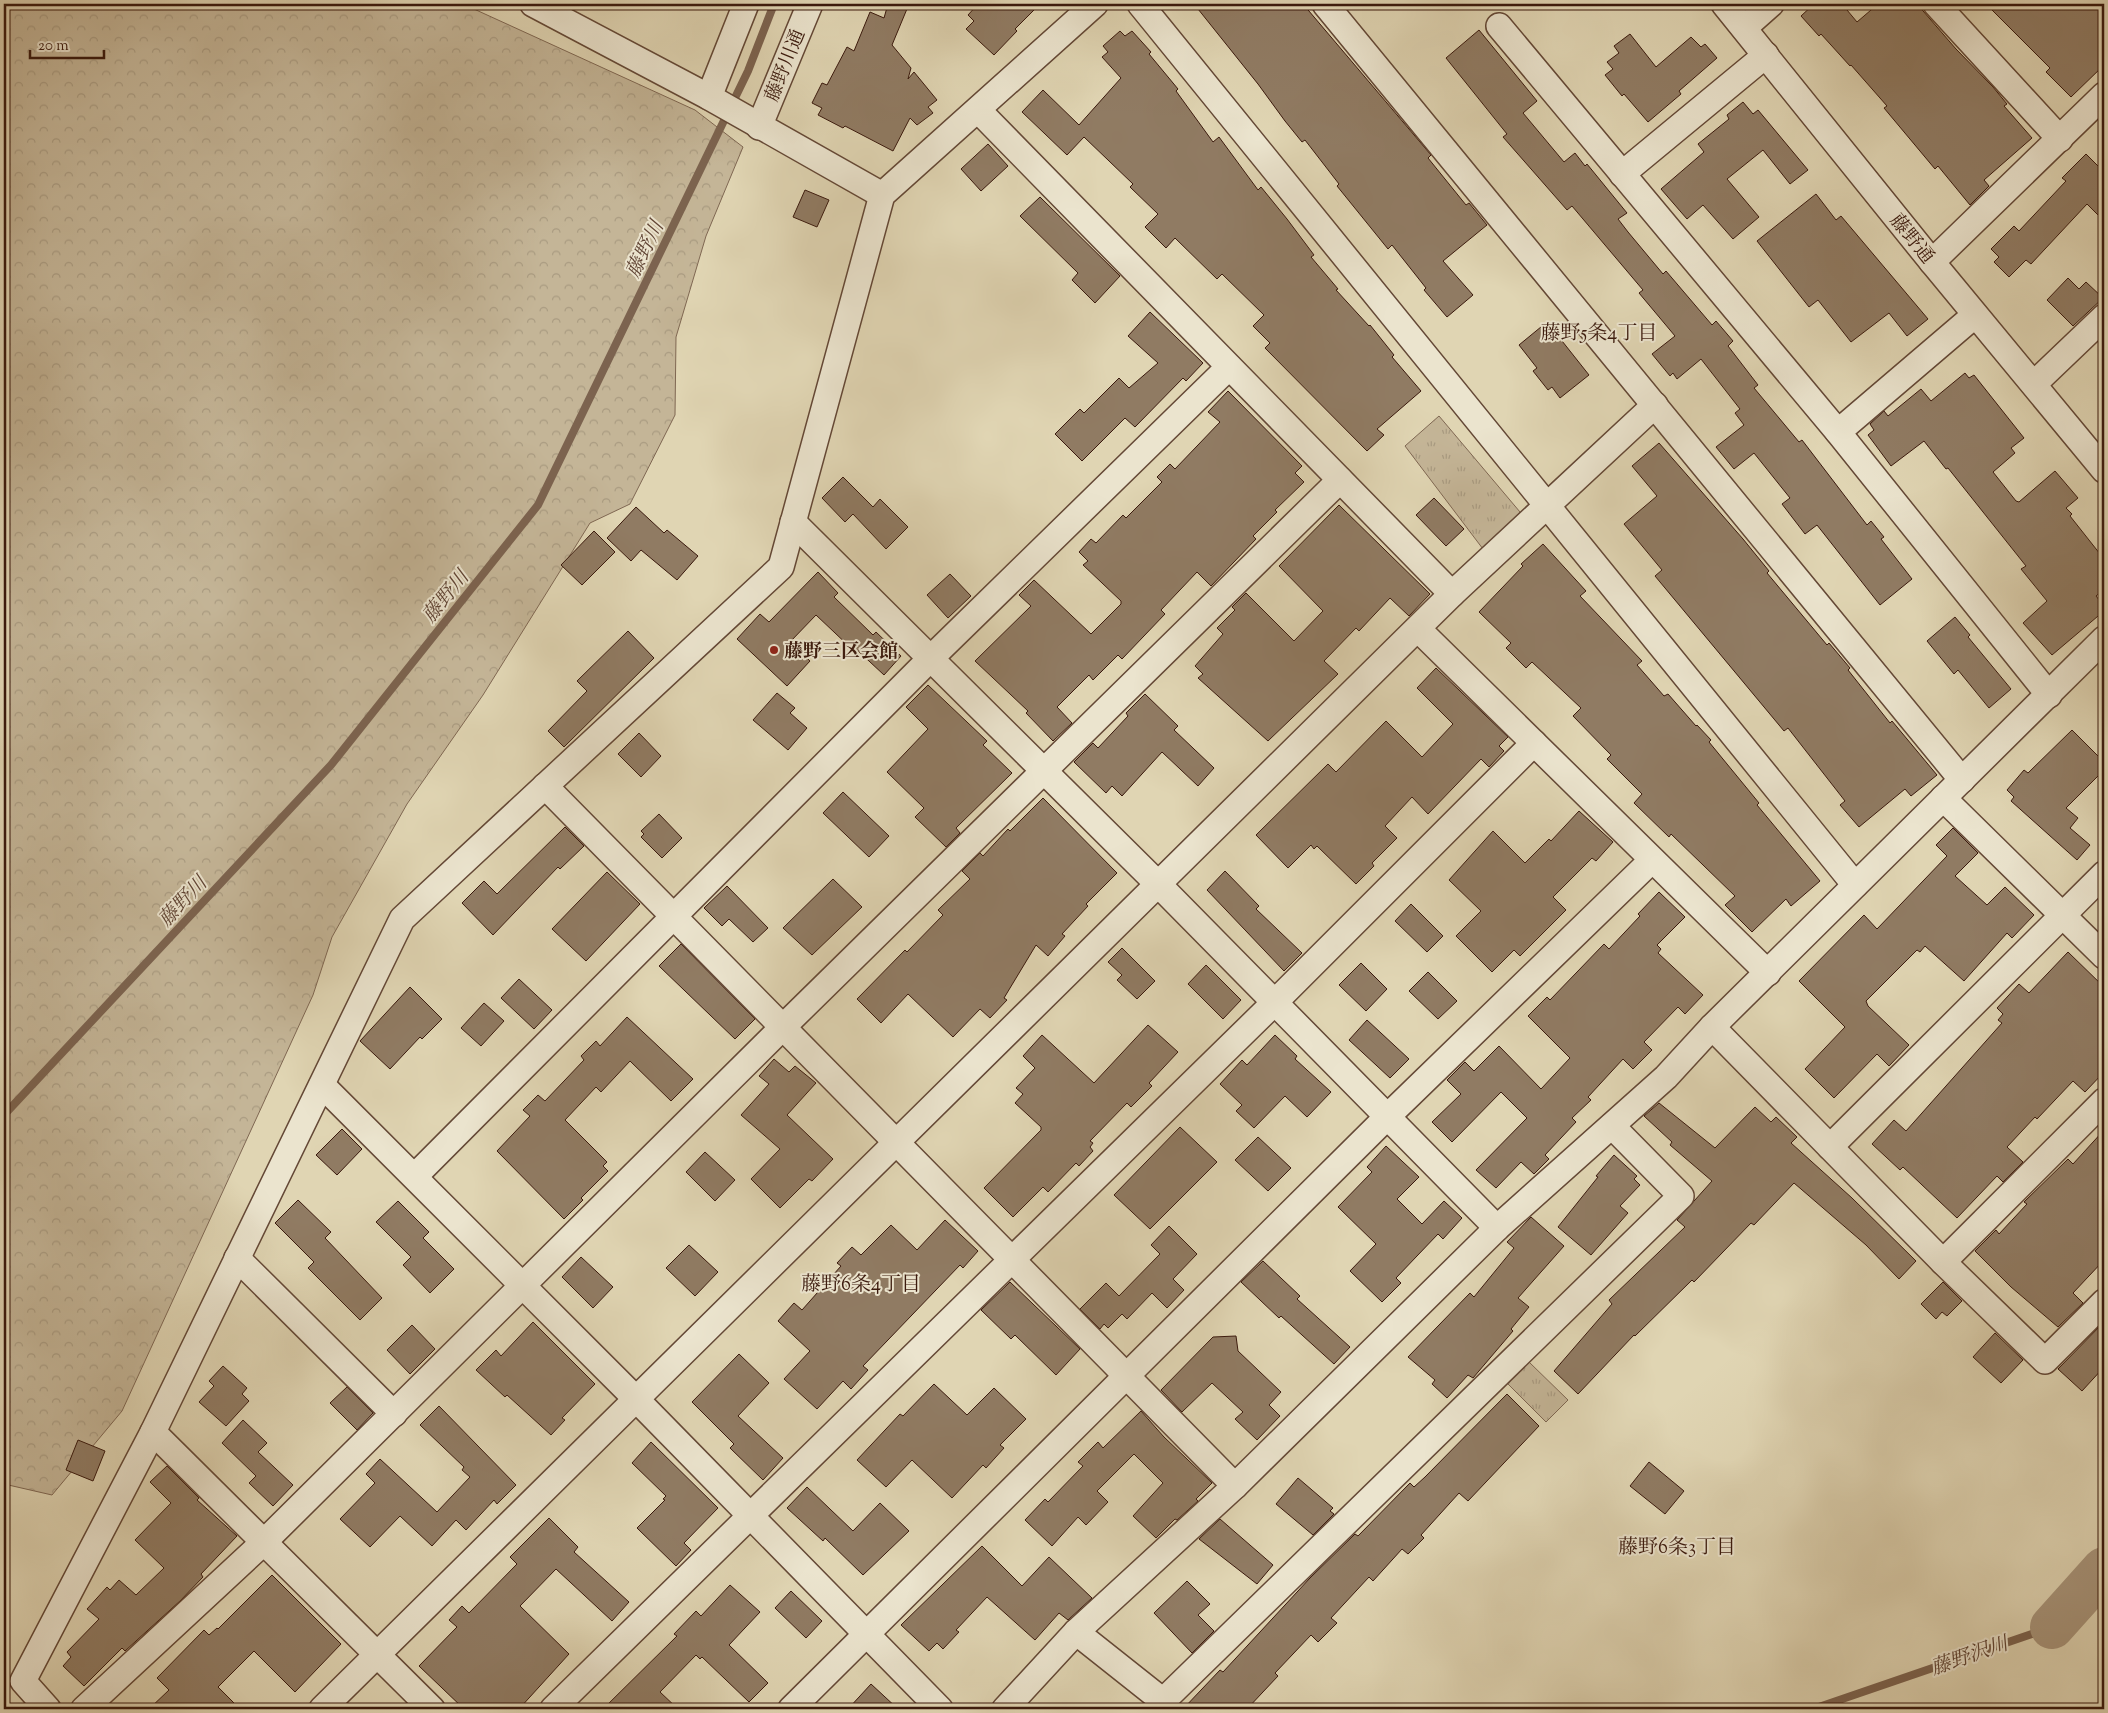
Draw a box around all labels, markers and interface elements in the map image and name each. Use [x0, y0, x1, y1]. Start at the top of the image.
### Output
street label: 藤野川通 [760, 26, 813, 106]
scale bar [30, 28, 104, 60]
text: 20 m [38, 36, 69, 57]
street label: 藤野通 [1883, 209, 1939, 270]
water label: 藤野川 [620, 215, 673, 283]
district label: 藤野5条4丁目 [1541, 320, 1657, 349]
water label: 藤野川 [417, 564, 478, 630]
place label: 藤野三区会館 [784, 639, 898, 666]
marker: 藤野三区会館 [768, 644, 780, 656]
water label: 藤野川 [153, 869, 216, 935]
district label: 藤野6条4丁目 [801, 1271, 921, 1300]
district label: 藤野6条3丁目 [1618, 1534, 1736, 1563]
water label: 藤野沢川 [1927, 1630, 2014, 1684]

